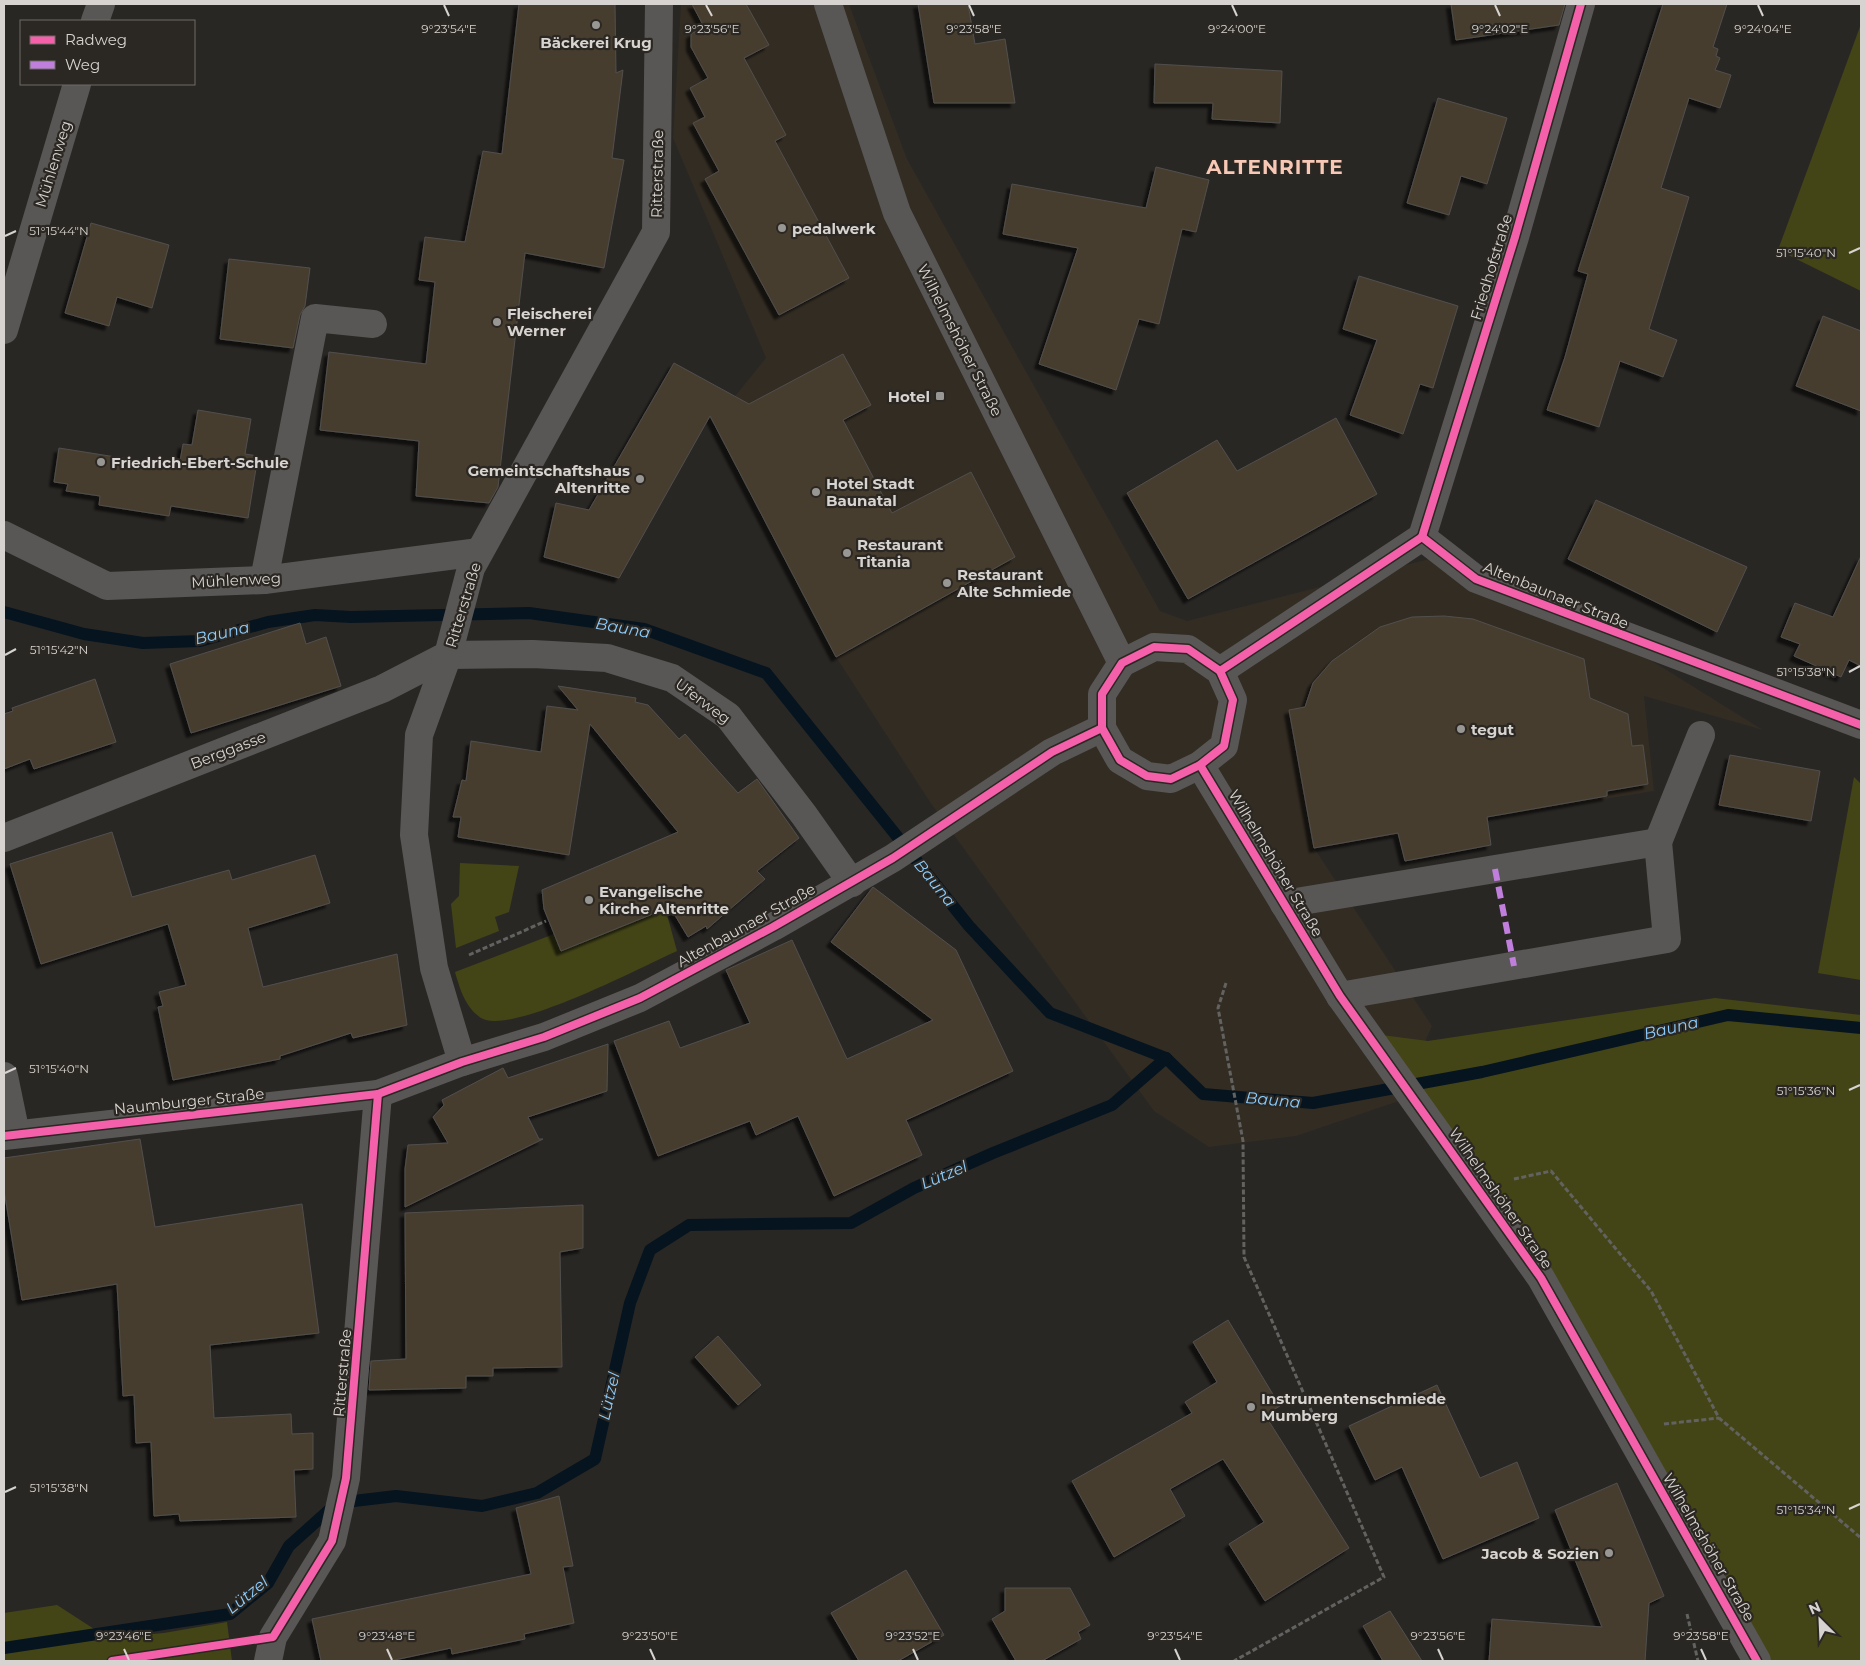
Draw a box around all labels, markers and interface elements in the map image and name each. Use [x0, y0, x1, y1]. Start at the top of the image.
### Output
marker: Bäckerei Krug [590, 19, 602, 31]
legend [20, 20, 195, 85]
text: 9°23'54"E [421, 21, 477, 36]
text: 9°23'56"E [684, 21, 740, 36]
text: 9°23'58"E [946, 21, 1002, 36]
text: 9°24'00"E [1208, 21, 1266, 36]
text: 9°24'02"E [1472, 21, 1528, 36]
text: 9°24'04"E [1734, 21, 1792, 36]
text: Radweg [65, 30, 127, 49]
place label: Bäckerei Krug [540, 33, 652, 52]
text: Weg [65, 55, 100, 74]
street label: Mühlenweg [31, 118, 75, 210]
street label: Ritterstraße [647, 130, 667, 218]
district label: ALTENRITTE [1205, 155, 1344, 179]
street label: Friedhofstraße [1466, 212, 1516, 322]
place label: pedalwerk [792, 219, 876, 238]
marker: pedalwerk [776, 222, 788, 234]
text: 51°15'44"N [29, 223, 89, 238]
text: 51°15'40"N [1776, 245, 1836, 260]
street label: Wilhelmshöher Straße [913, 261, 1007, 419]
place label: Fleischerei Werner [507, 304, 592, 340]
marker: Fleischerei Werner [491, 316, 503, 328]
place label: Hotel [888, 387, 930, 406]
marker: Hotel [934, 390, 946, 402]
place label: Friedrich-Ebert-Schule [111, 453, 289, 472]
marker: Friedrich-Ebert-Schule [95, 456, 107, 468]
place label: Gemeintschaftshaus Altenritte [468, 461, 630, 497]
marker: Gemeintschaftshaus Altenritte [634, 473, 646, 485]
place label: Hotel Stadt Baunatal [826, 474, 915, 510]
marker: Hotel Stadt Baunatal [810, 486, 822, 498]
place label: Restaurant Titania [857, 535, 944, 571]
marker: Restaurant Titania [841, 547, 853, 559]
street label: Altenbaunaer Straße [1480, 557, 1632, 633]
street label: Ritterstraße [441, 560, 485, 650]
place label: Restaurant Alte Schmiede [956, 565, 1071, 601]
street label: Mühlenweg [191, 568, 281, 592]
marker: Restaurant Alte Schmiede [941, 577, 953, 589]
water label: Bauna [594, 614, 652, 642]
water label: Bauna [193, 617, 251, 648]
text: 51°15'42"N [30, 642, 88, 657]
text: 51°15'38"N [1776, 664, 1836, 679]
street label: Uferweg [672, 674, 734, 728]
place label: tegut [1471, 720, 1515, 739]
marker: tegut [1455, 723, 1467, 735]
street label: Berggasse [188, 727, 268, 773]
street label: Wilhelmshöher Straße [1225, 786, 1327, 940]
water label: Bauna [910, 856, 960, 911]
street label: Altenbaunaer Straße [673, 879, 819, 971]
place label: Evangelische Kirche Altenritte [599, 882, 729, 918]
marker: Evangelische Kirche Altenritte [583, 894, 595, 906]
water label: Bauna [1642, 1012, 1700, 1043]
text: 51°15'40"N [29, 1061, 89, 1076]
text: 51°15'36"N [1777, 1083, 1835, 1098]
street label: Naumburger Straße [113, 1084, 265, 1118]
water label: Bauna [1245, 1088, 1302, 1112]
street label: Wilhelmshöher Straße [1445, 1124, 1557, 1272]
water label: Lützel [918, 1156, 971, 1193]
street label: Ritterstraße [329, 1328, 355, 1418]
water label: Lützel [594, 1370, 624, 1422]
place label: Instrumentenschmiede Mumberg [1261, 1389, 1446, 1425]
marker: Instrumentenschmiede Mumberg [1245, 1401, 1257, 1413]
street label: Wilhelmshöher Straße [1659, 1469, 1759, 1625]
text: 51°15'38"N [29, 1480, 89, 1495]
text: 51°15'34"N [1777, 1502, 1836, 1517]
place label: Jacob & Sozien [1480, 1544, 1599, 1563]
marker: Jacob & Sozien [1603, 1547, 1615, 1559]
water label: Lützel [222, 1572, 272, 1618]
north arrow [1795, 1595, 1845, 1645]
text: N [1806, 1598, 1824, 1619]
text: 9°23'46"E [96, 1628, 152, 1643]
text: 9°23'48"E [359, 1628, 415, 1643]
text: 9°23'50"E [622, 1628, 678, 1643]
text: 9°23'52"E [886, 1628, 940, 1643]
text: 9°23'54"E [1147, 1628, 1203, 1643]
text: 9°23'56"E [1410, 1628, 1466, 1643]
text: 9°23'58"E [1673, 1628, 1729, 1643]

